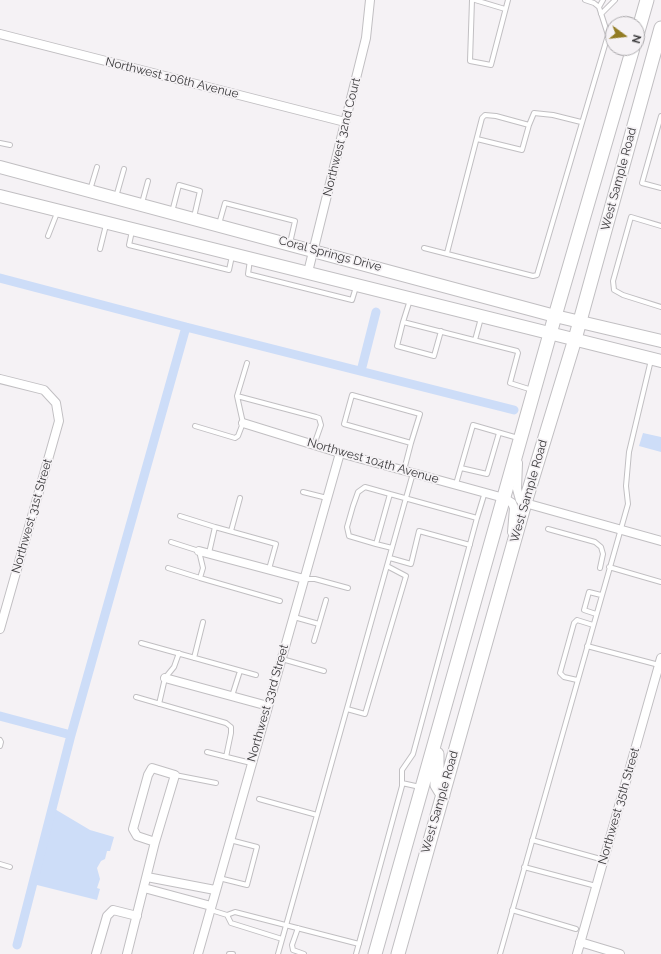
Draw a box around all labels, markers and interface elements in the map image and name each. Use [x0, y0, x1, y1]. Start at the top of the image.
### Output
north arrow [605, 16, 645, 56]
text: N [629, 33, 643, 45]
street label: Northwest 106th Avenue [104, 54, 240, 102]
street label: Northwest 32nd Court [320, 76, 364, 198]
street label: West Sample Road [598, 126, 640, 232]
street label: Coral Springs Drive [277, 233, 383, 275]
street label: Northwest 104th Avenue [306, 435, 440, 487]
street label: West Sample Road [507, 438, 551, 544]
street label: Northwest 31st Street [9, 457, 55, 575]
street label: Northwest 33rd Street [244, 643, 292, 763]
street label: Northwest 35th Street [595, 746, 643, 866]
street label: West Sample Road [418, 749, 462, 855]

